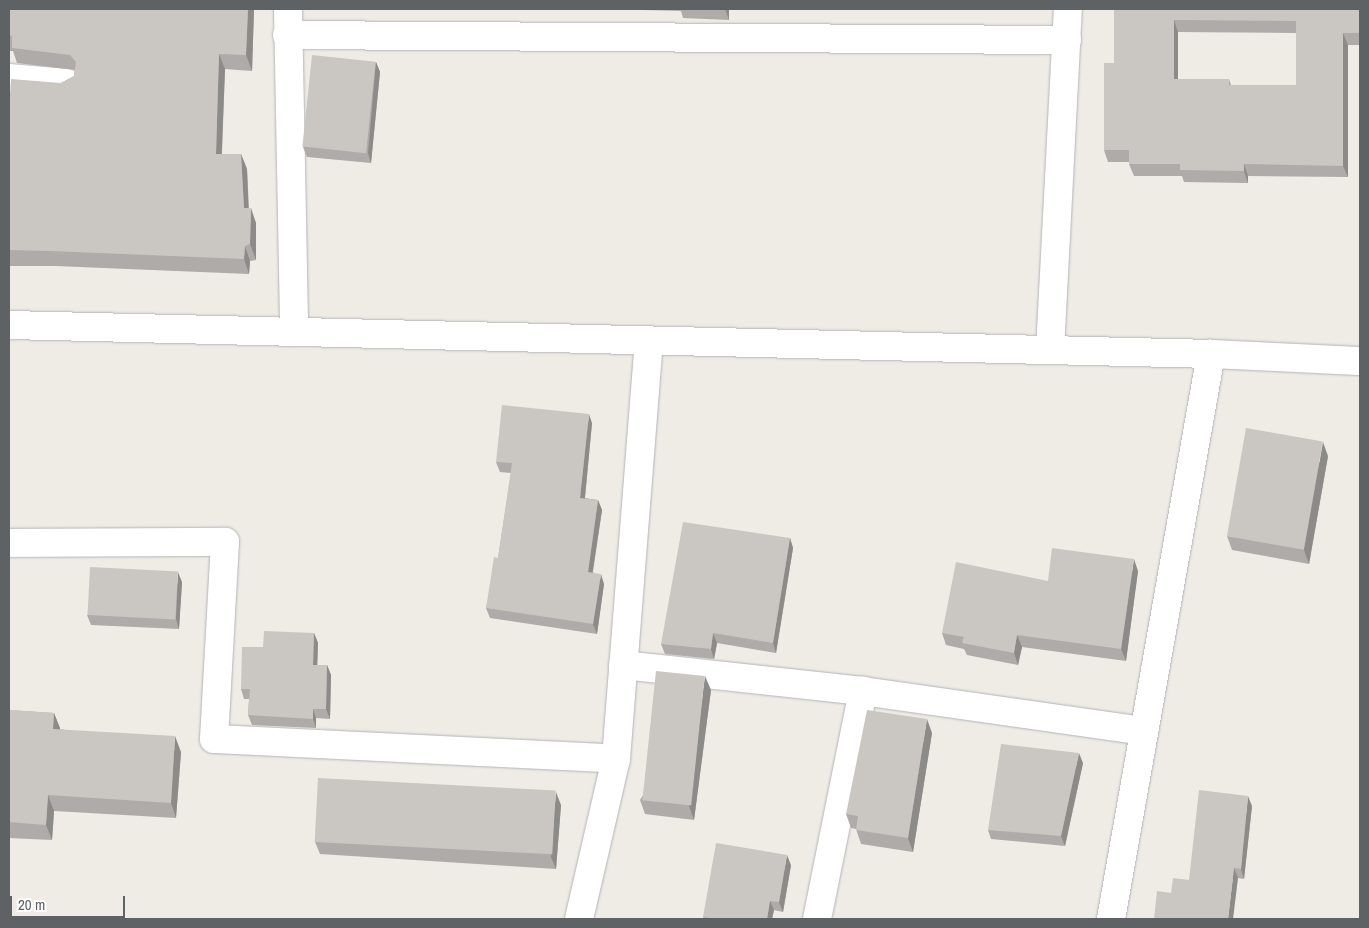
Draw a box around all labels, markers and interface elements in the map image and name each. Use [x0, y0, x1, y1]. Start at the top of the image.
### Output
scale bar [12, 886, 128, 918]
text: 20 m [18, 894, 45, 915]

